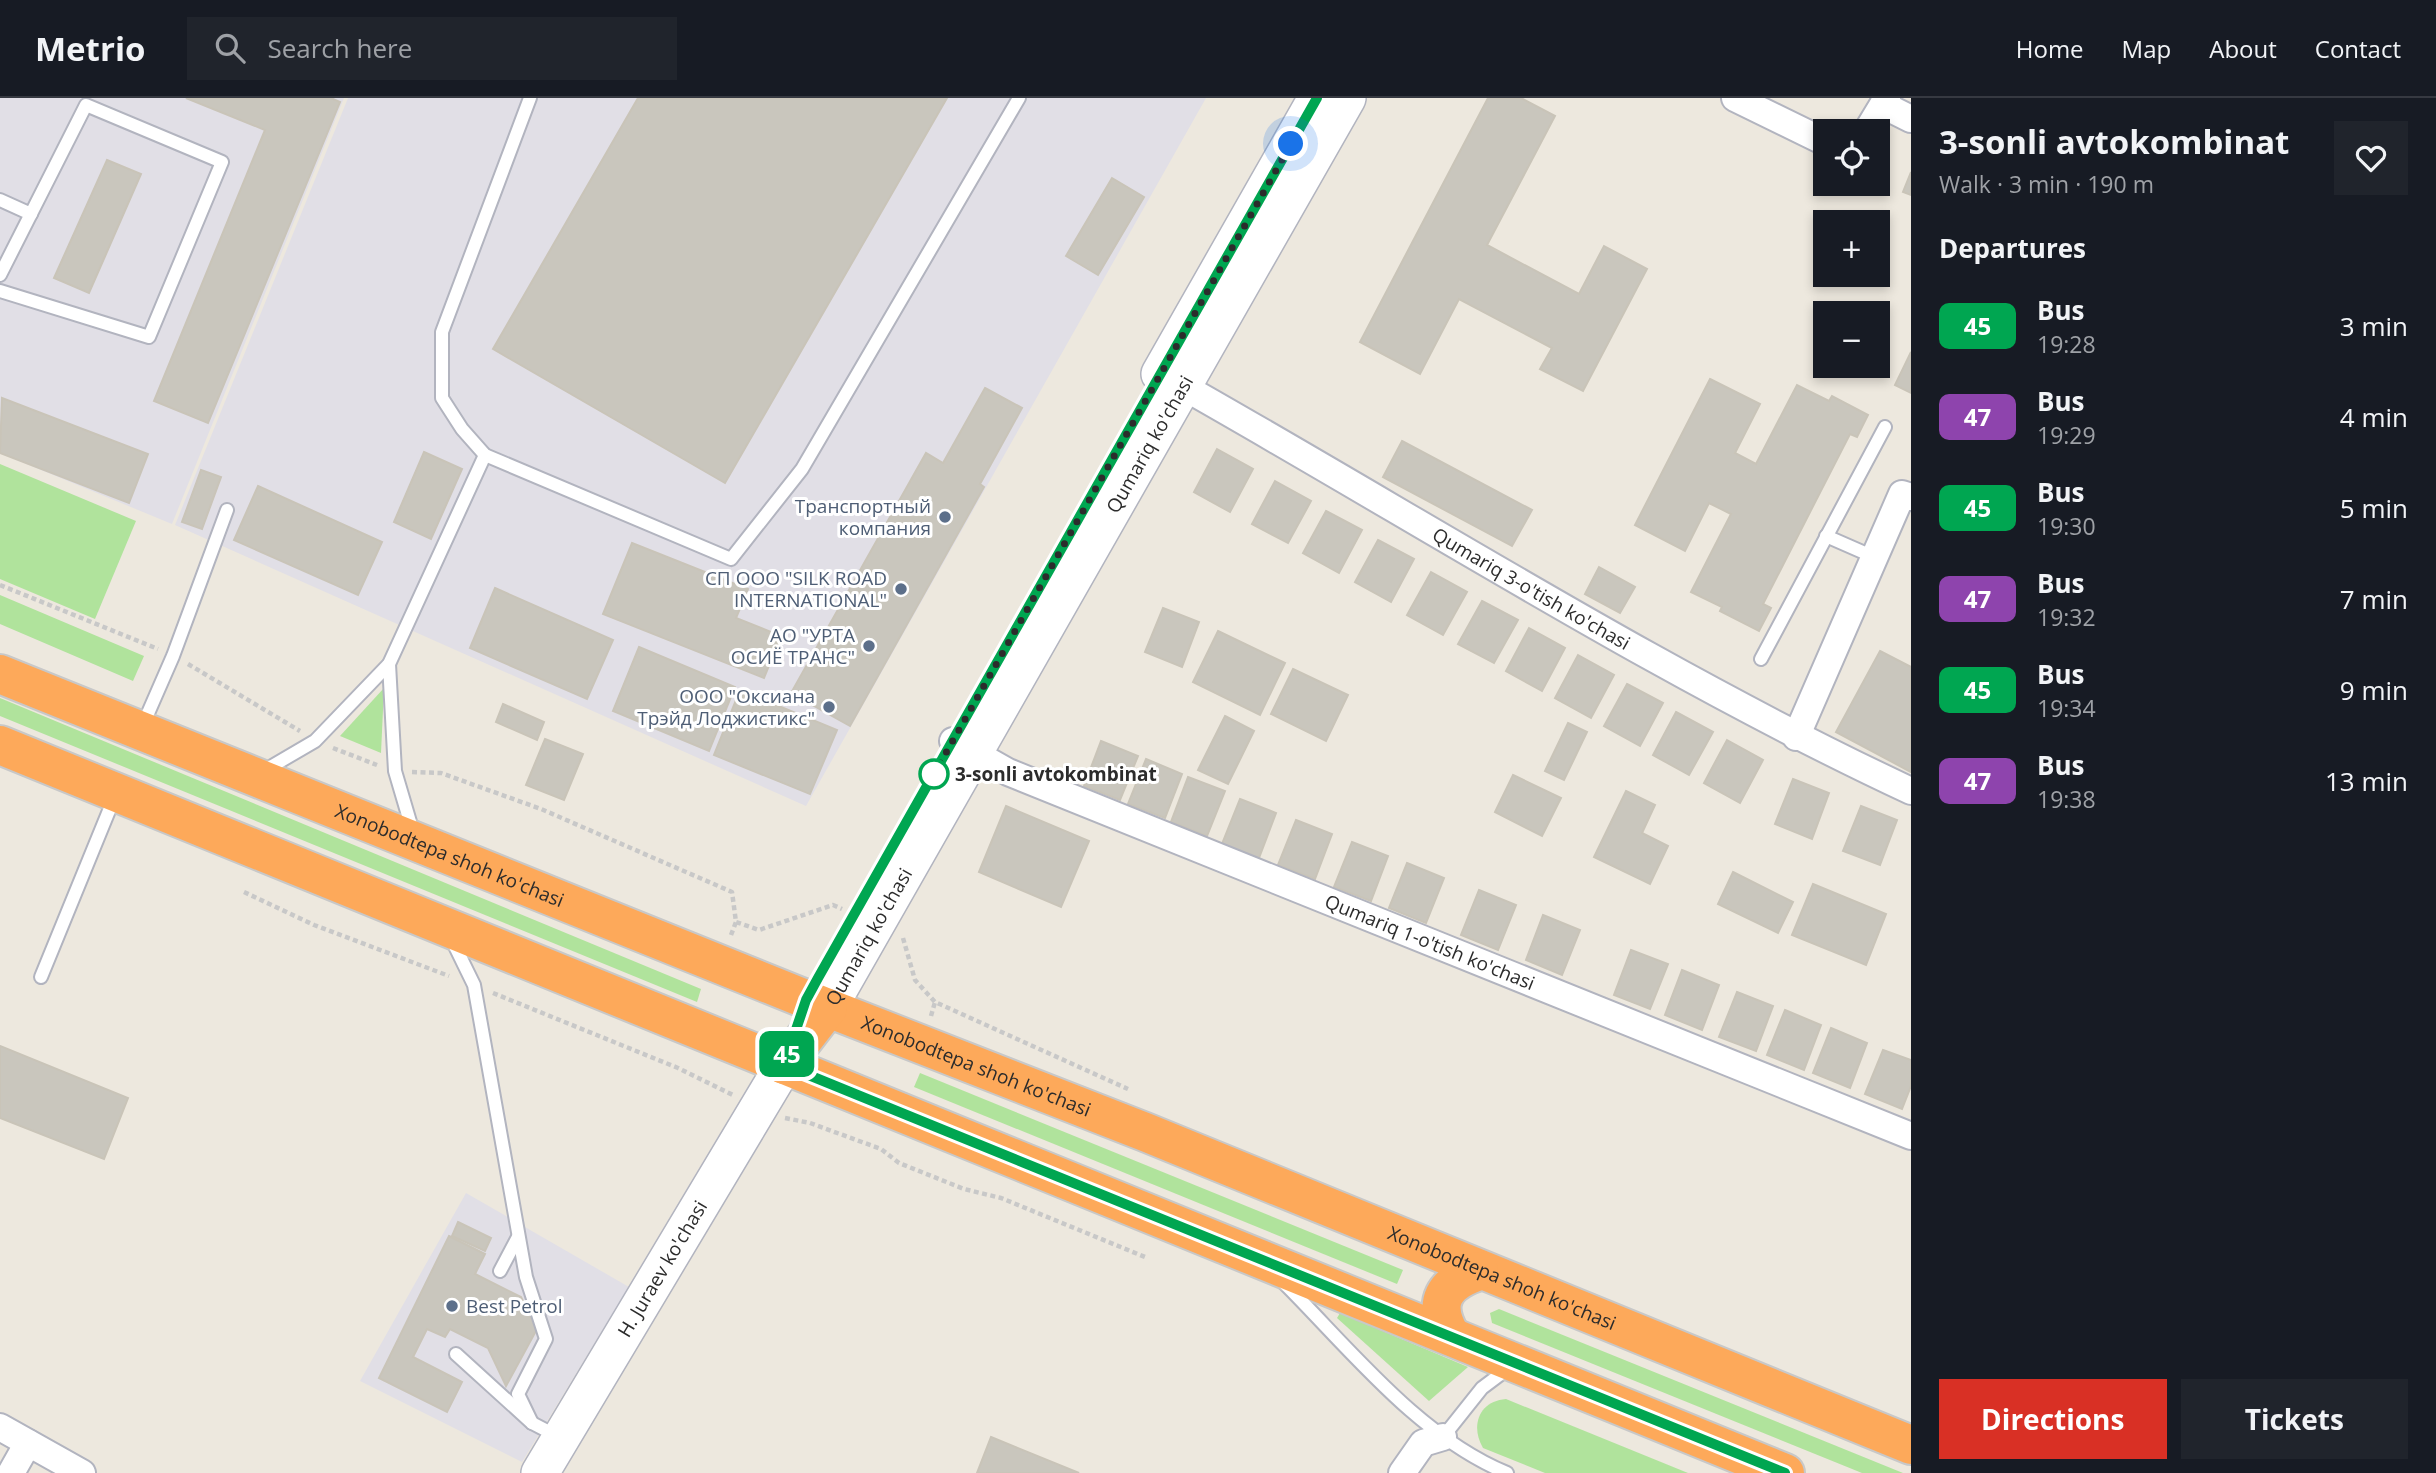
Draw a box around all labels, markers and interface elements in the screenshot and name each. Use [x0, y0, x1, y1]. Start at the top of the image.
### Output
search box [187, 17, 677, 80]
text: Metrio [35, 26, 145, 71]
icon: search [211, 29, 249, 67]
text: Search here [267, 30, 412, 66]
text: Home [2016, 32, 2084, 65]
text: Map [2122, 32, 2171, 65]
text: About [2209, 32, 2277, 65]
text: Contact [2315, 32, 2401, 65]
map controls [1813, 119, 1890, 378]
button: locate [1813, 119, 1890, 196]
text: 3-sonli avtokombinat [1939, 119, 2289, 164]
button: heart [2334, 121, 2408, 195]
your location [1273, 126, 1308, 161]
text: Walk · 3 min · 190 m [1939, 168, 2154, 200]
button: + [1813, 210, 1890, 287]
text: Departures [1939, 230, 2086, 266]
text: Bus [2037, 292, 2084, 328]
button: − [1813, 301, 1890, 378]
text: 3 min [2340, 308, 2408, 344]
text: 45 [1964, 309, 1991, 342]
text: 19:28 [2037, 328, 2096, 360]
street label: Qumariq ko'chasi [1100, 371, 1199, 518]
text: Bus [2037, 383, 2084, 419]
text: 4 min [2340, 399, 2408, 435]
text: 47 [1964, 400, 1991, 433]
text: 19:29 [2037, 419, 2096, 451]
text: Bus [2037, 474, 2084, 510]
text: 5 min [2340, 490, 2408, 526]
text: 45 [1964, 491, 1991, 524]
place label: Транспортный компания [795, 493, 931, 541]
marker: Транспортный компания [937, 509, 953, 525]
text: 19:30 [2037, 510, 2096, 542]
street label: Qumariq 3-o'tish ko'chasi [1428, 521, 1635, 656]
place label: СП ООО "SILK ROAD INTERNATIONAL" [705, 565, 887, 613]
text: Bus [2037, 565, 2084, 601]
marker: СП ООО "SILK ROAD INTERNATIONAL" [893, 581, 909, 597]
text: 7 min [2340, 581, 2408, 617]
text: 47 [1964, 582, 1991, 615]
text: 19:32 [2037, 601, 2096, 633]
place label: АО "УРТА ОСИЁ ТРАНС" [731, 622, 855, 670]
marker: АО "УРТА ОСИЁ ТРАНС" [861, 638, 877, 654]
text: Bus [2037, 656, 2084, 692]
text: 9 min [2340, 672, 2408, 708]
text: 45 [1964, 673, 1991, 706]
place label: ООО "Оксиана Трэйд Лоджистикс" [637, 683, 815, 731]
text: 19:34 [2037, 692, 2096, 724]
marker: ООО "Оксиана Трэйд Лоджистикс" [821, 699, 837, 715]
text: Bus [2037, 747, 2084, 783]
marker: 3-sonli avtokombinat [919, 759, 949, 789]
place label: 3-sonli avtokombinat [955, 761, 1157, 787]
text: 13 min [2325, 763, 2408, 799]
text: 47 [1964, 764, 1991, 797]
text: 19:38 [2037, 783, 2096, 815]
street label: Xonobodtepa shoh ko'chasi [332, 798, 568, 913]
street label: Qumariq ko'chasi [819, 863, 918, 1010]
street label: Qumariq 1-o'tish ko'chasi [1321, 888, 1539, 996]
street label: Xonobodtepa shoh ko'chasi [858, 1009, 1095, 1123]
line badge: 45 [756, 1031, 818, 1077]
text: 45 [773, 1037, 801, 1070]
street label: H. Juraev ko'chasi [611, 1196, 713, 1342]
street label: Xonobodtepa shoh ko'chasi [1384, 1220, 1620, 1336]
place label: Best Petrol [466, 1293, 563, 1319]
marker: Best Petrol [444, 1298, 460, 1314]
button: Directions [1939, 1379, 2167, 1459]
button: Tickets [2181, 1379, 2408, 1459]

